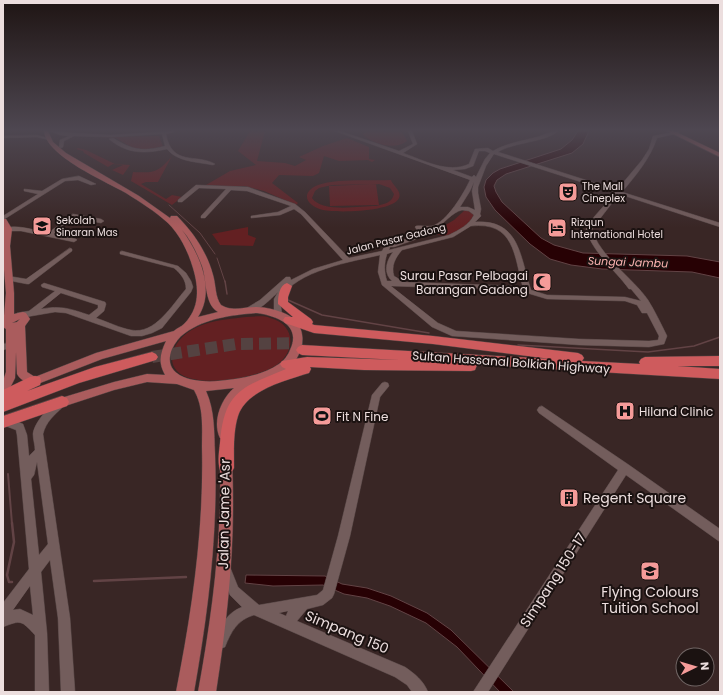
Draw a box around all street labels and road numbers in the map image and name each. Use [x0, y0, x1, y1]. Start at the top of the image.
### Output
street label: Jalan Pasar Gadong [345, 219, 447, 259]
street label: Sultan Hassanal Bolkiah Highway [412, 347, 611, 377]
street label: Jalan Jame 'Asr [213, 459, 235, 569]
street label: Simpang 150-17 [515, 529, 591, 631]
street label: Simpang 150 [302, 605, 392, 659]

